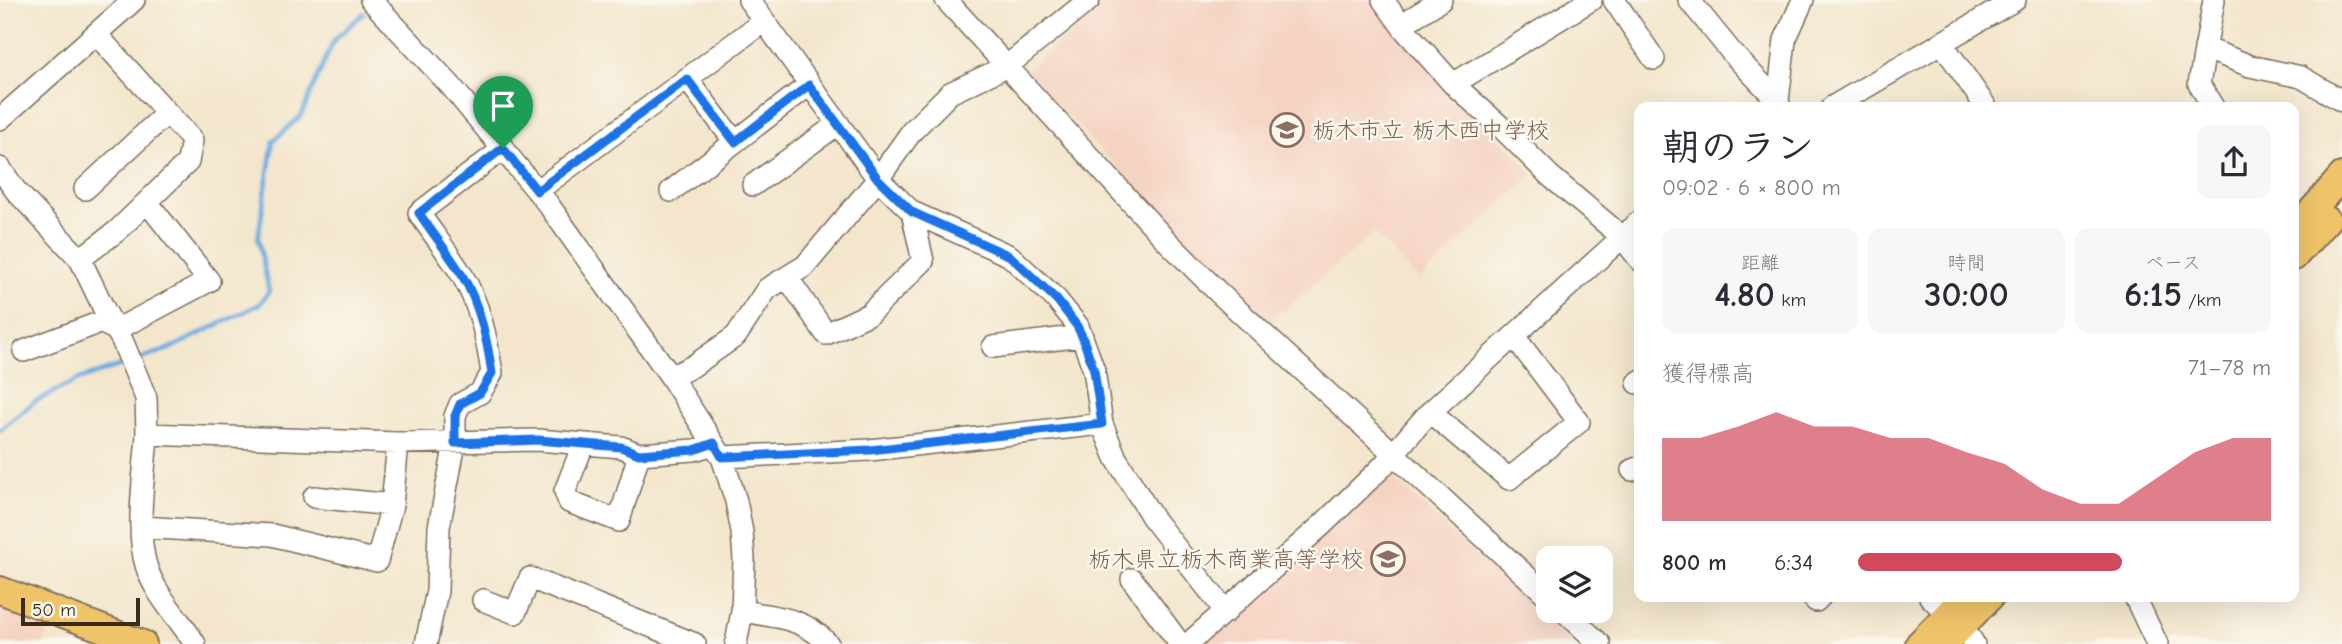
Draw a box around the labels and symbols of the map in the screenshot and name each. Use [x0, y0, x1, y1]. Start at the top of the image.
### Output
pin [473, 76, 533, 148]
school or university icon: 栃木市立 栃木西中学校 [1268, 111, 1306, 149]
place label: 栃木市立 栃木西中学校 [1312, 117, 1550, 144]
school or university icon: 栃木県立栃木商業高等学校 [1369, 540, 1407, 578]
place label: 栃木県立栃木商業高等学校 [1088, 546, 1364, 573]
scale bar [21, 595, 140, 627]

